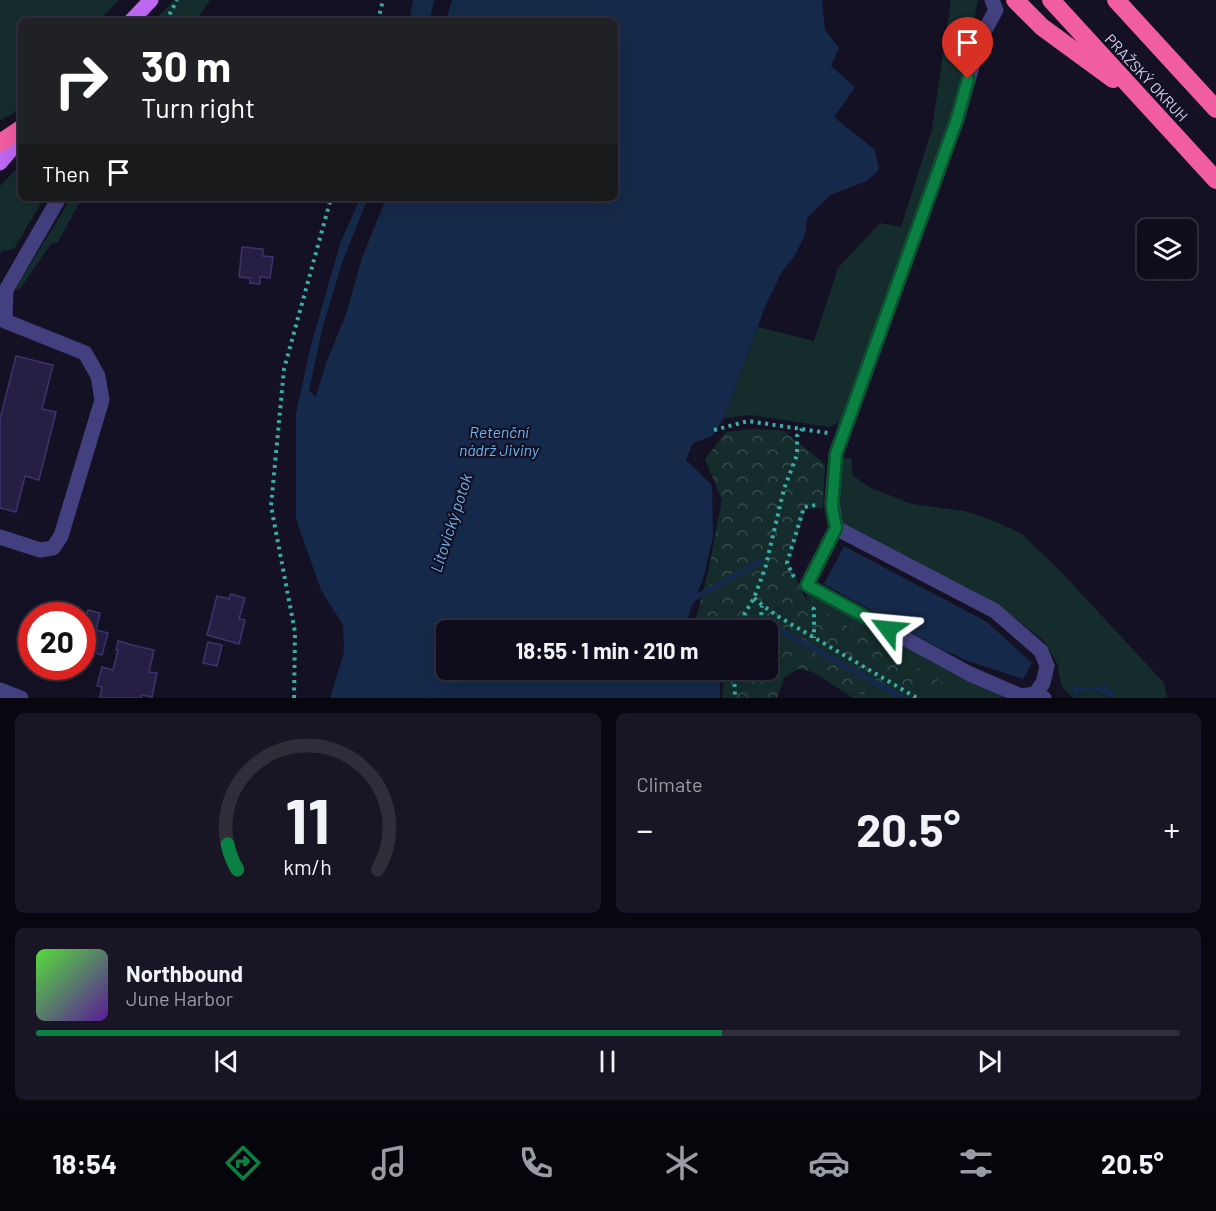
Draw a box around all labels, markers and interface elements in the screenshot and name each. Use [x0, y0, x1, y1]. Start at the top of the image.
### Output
pin [942, 17, 993, 79]
icon: arrive [951, 26, 984, 59]
street label: PRAŽSKÝ OKRUH [1102, 30, 1192, 125]
text: 30 m [141, 40, 231, 90]
icon: right [42, 42, 120, 120]
text: Turn right [141, 91, 255, 123]
icon: arrive [102, 156, 135, 189]
text: Then [42, 160, 90, 186]
map controls [1137, 219, 1197, 279]
button: layers [1137, 219, 1197, 279]
water label: Retenční nádrž Jiviny [459, 422, 540, 459]
water label: Litovický potok [426, 471, 475, 574]
position arrow [856, 597, 920, 661]
speed limit sign: 20 [18, 602, 96, 680]
text: 18:55 · 1 min · 210 m [516, 637, 698, 663]
text: Climate [637, 772, 703, 796]
text: 11 [285, 782, 330, 856]
text: 20.5° [856, 802, 960, 856]
text: − [637, 809, 653, 849]
text: + [1164, 809, 1180, 849]
text: km/h [283, 854, 332, 879]
text: Northbound [126, 960, 243, 986]
text: June Harbor [126, 986, 233, 1010]
icon: previous [210, 1045, 243, 1078]
icon: pause [591, 1045, 624, 1078]
icon: next [973, 1045, 1006, 1078]
icon: directions [222, 1142, 264, 1184]
icon: music [368, 1142, 410, 1184]
icon: phone [515, 1142, 557, 1184]
icon: climate [661, 1142, 703, 1184]
icon: car [808, 1142, 850, 1184]
icon: filters [955, 1142, 997, 1184]
text: 18:54 [52, 1147, 117, 1179]
text: 20.5° [1101, 1147, 1164, 1179]

